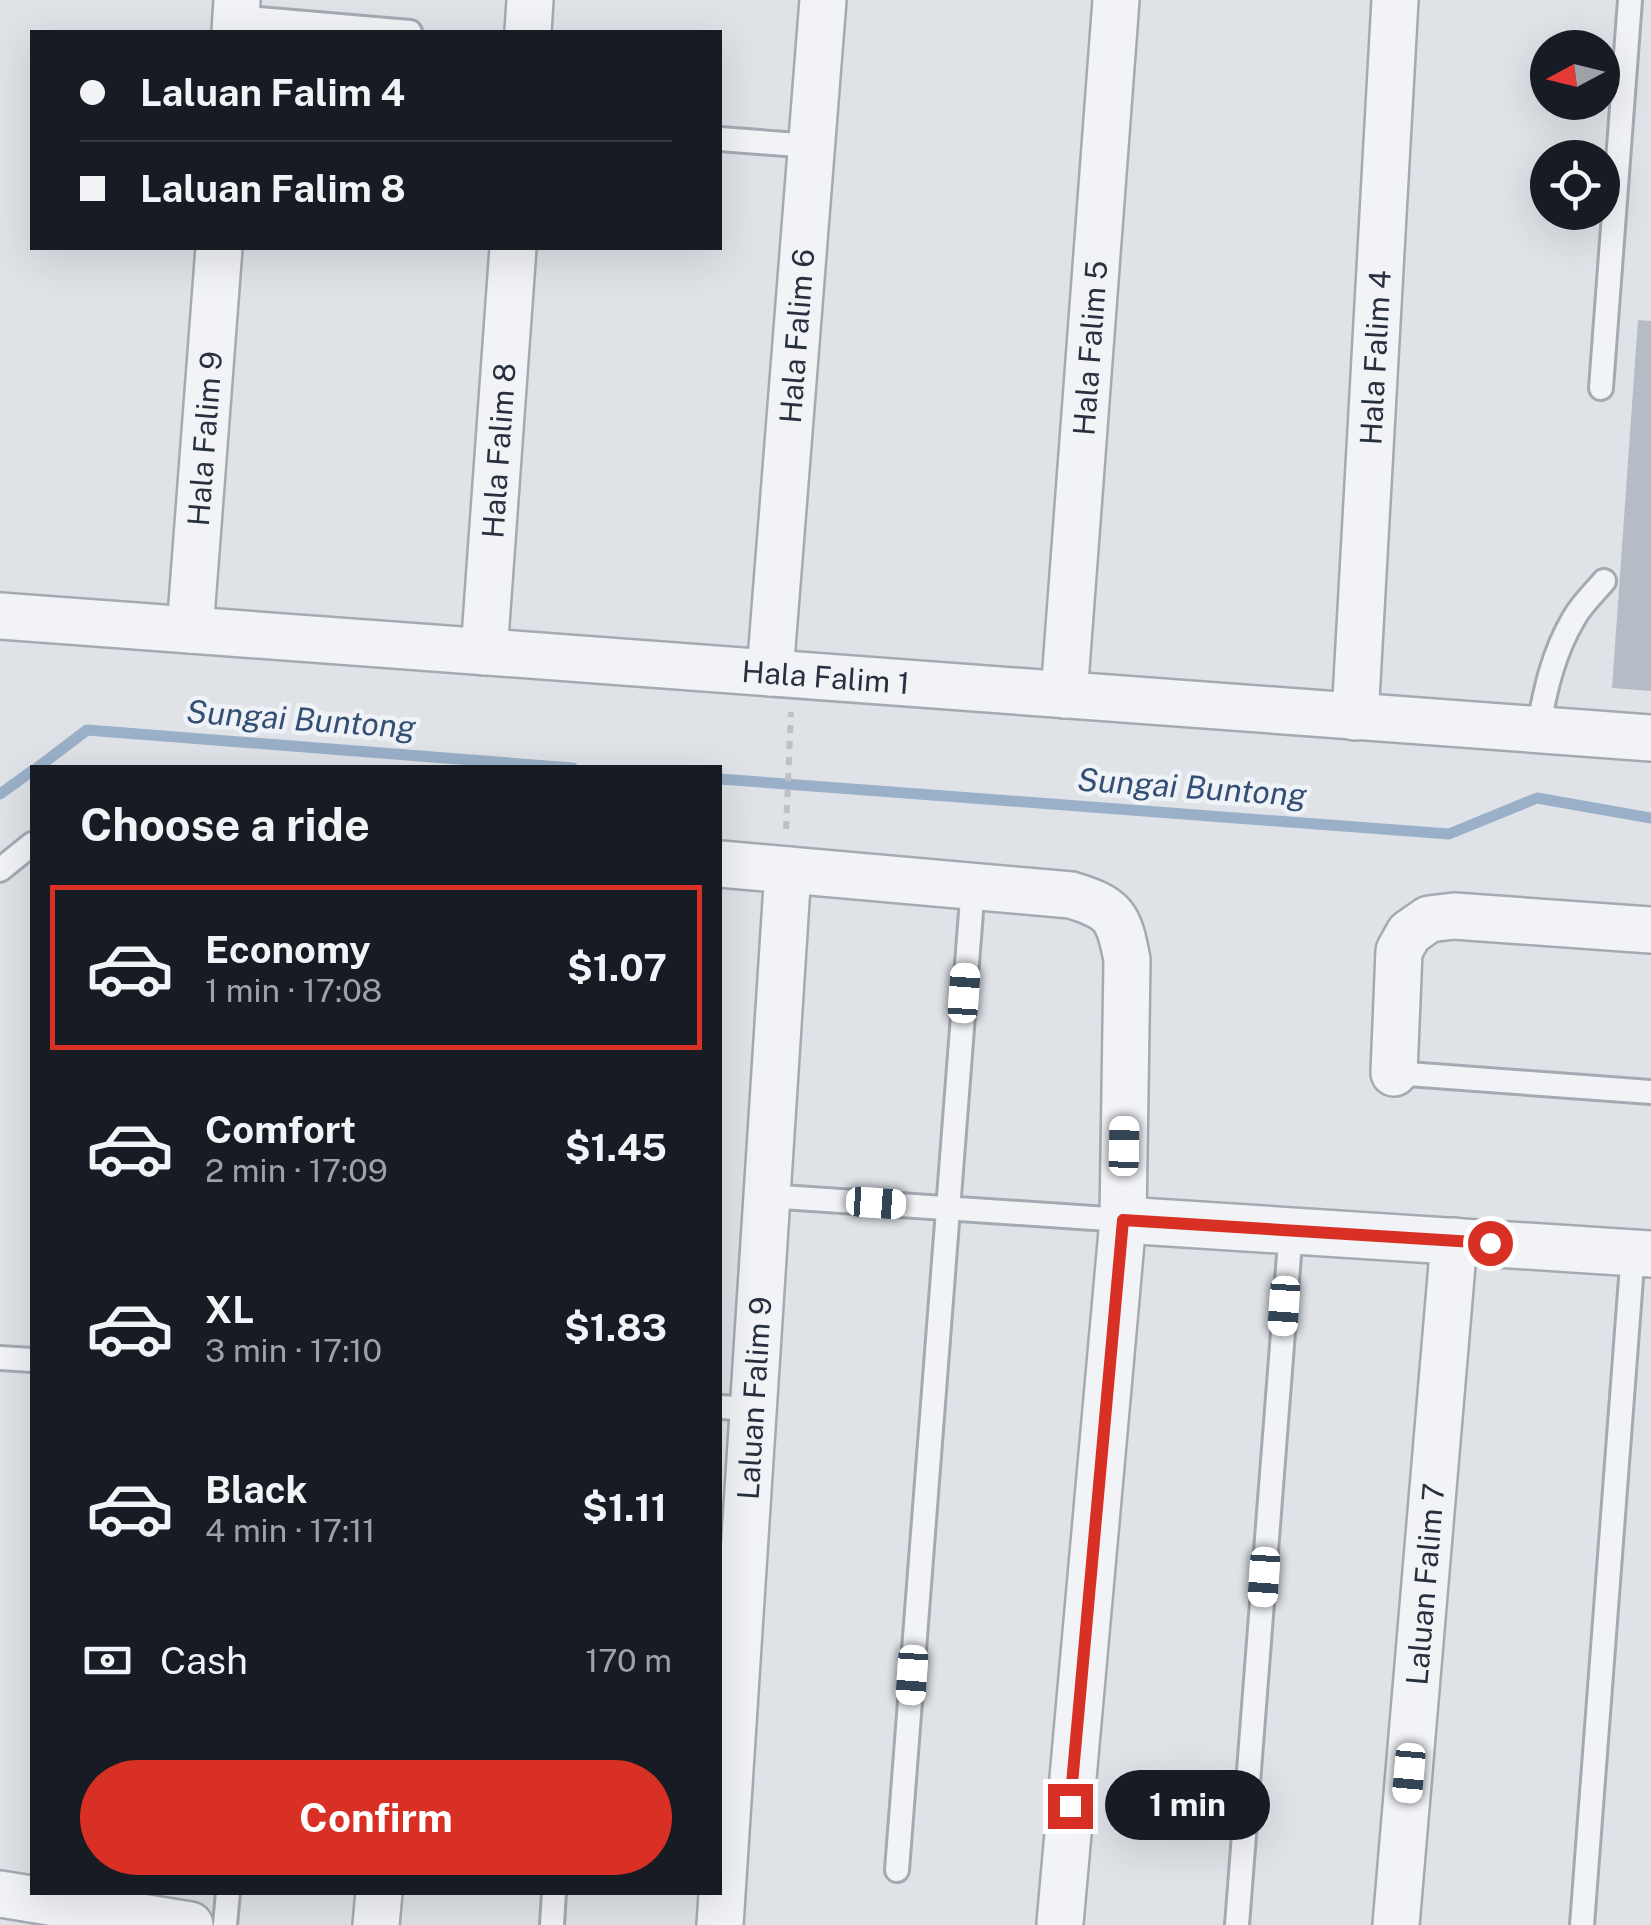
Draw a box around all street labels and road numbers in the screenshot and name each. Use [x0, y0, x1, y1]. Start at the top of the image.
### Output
street label: Hala Falim 6 [772, 247, 821, 425]
street label: Hala Falim 5 [1065, 259, 1114, 437]
street label: Hala Falim 4 [1352, 269, 1398, 446]
street label: Hala Falim 9 [180, 350, 229, 527]
street label: Hala Falim 8 [474, 362, 523, 539]
street label: Hala Falim 1 [740, 653, 911, 701]
street label: Laluan Falim 9 [729, 1295, 778, 1501]
street label: Laluan Falim 7 [1398, 1482, 1451, 1687]

